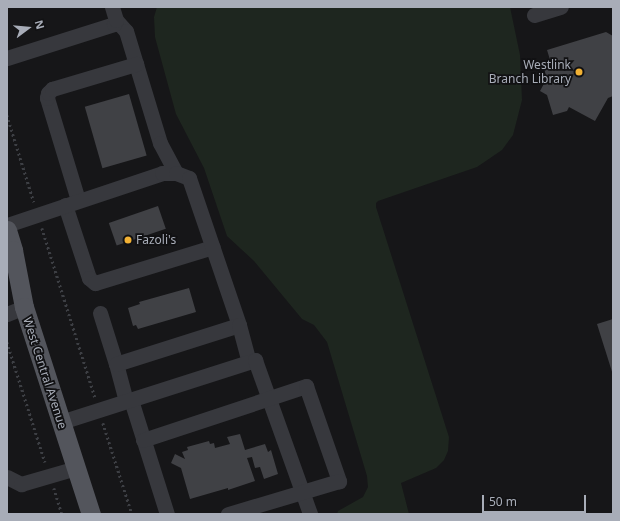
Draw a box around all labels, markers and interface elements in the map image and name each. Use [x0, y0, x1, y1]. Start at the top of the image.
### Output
north arrow [8, 8, 48, 48]
text: N [32, 18, 48, 31]
place label: Westlink Branch Library [489, 58, 571, 86]
marker: Westlink Branch Library [574, 67, 584, 77]
place label: Fazoli's [136, 233, 176, 247]
marker: Fazoli's [123, 235, 133, 245]
street label: West Central Avenue [20, 315, 70, 431]
scale bar [484, 487, 588, 513]
text: 50 m [489, 493, 517, 510]

